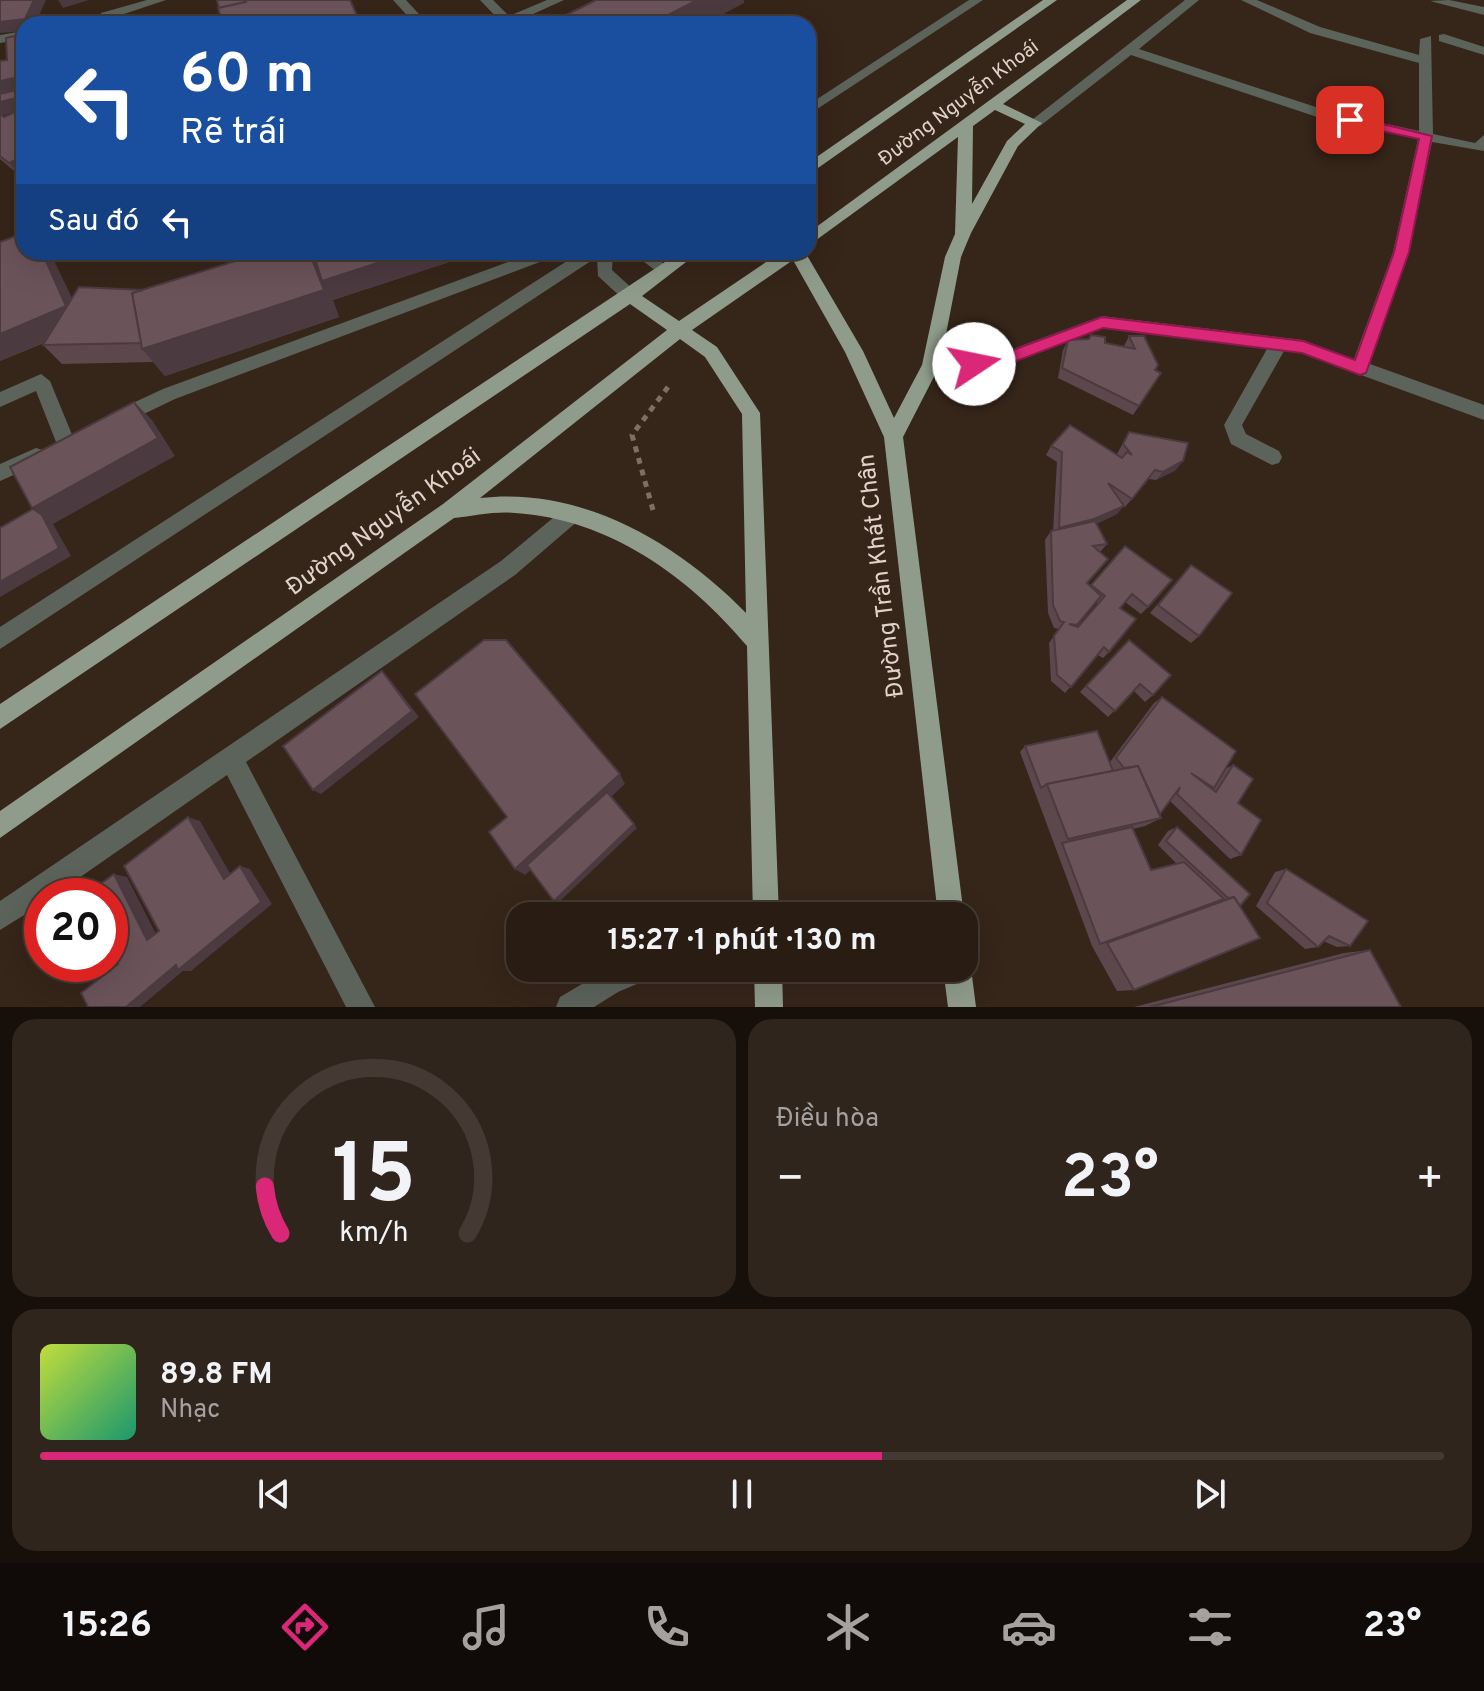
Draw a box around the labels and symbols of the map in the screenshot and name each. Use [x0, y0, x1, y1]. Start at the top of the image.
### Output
street label: Đường Nguyễn Khoái [872, 33, 1045, 173]
pin [1316, 86, 1384, 154]
position arrow [932, 322, 1016, 406]
street label: Đường Nguyễn Khoái [280, 440, 487, 603]
street label: Đường Trần Khát Chân [851, 452, 912, 700]
speed limit sign: 20 [24, 878, 128, 982]

